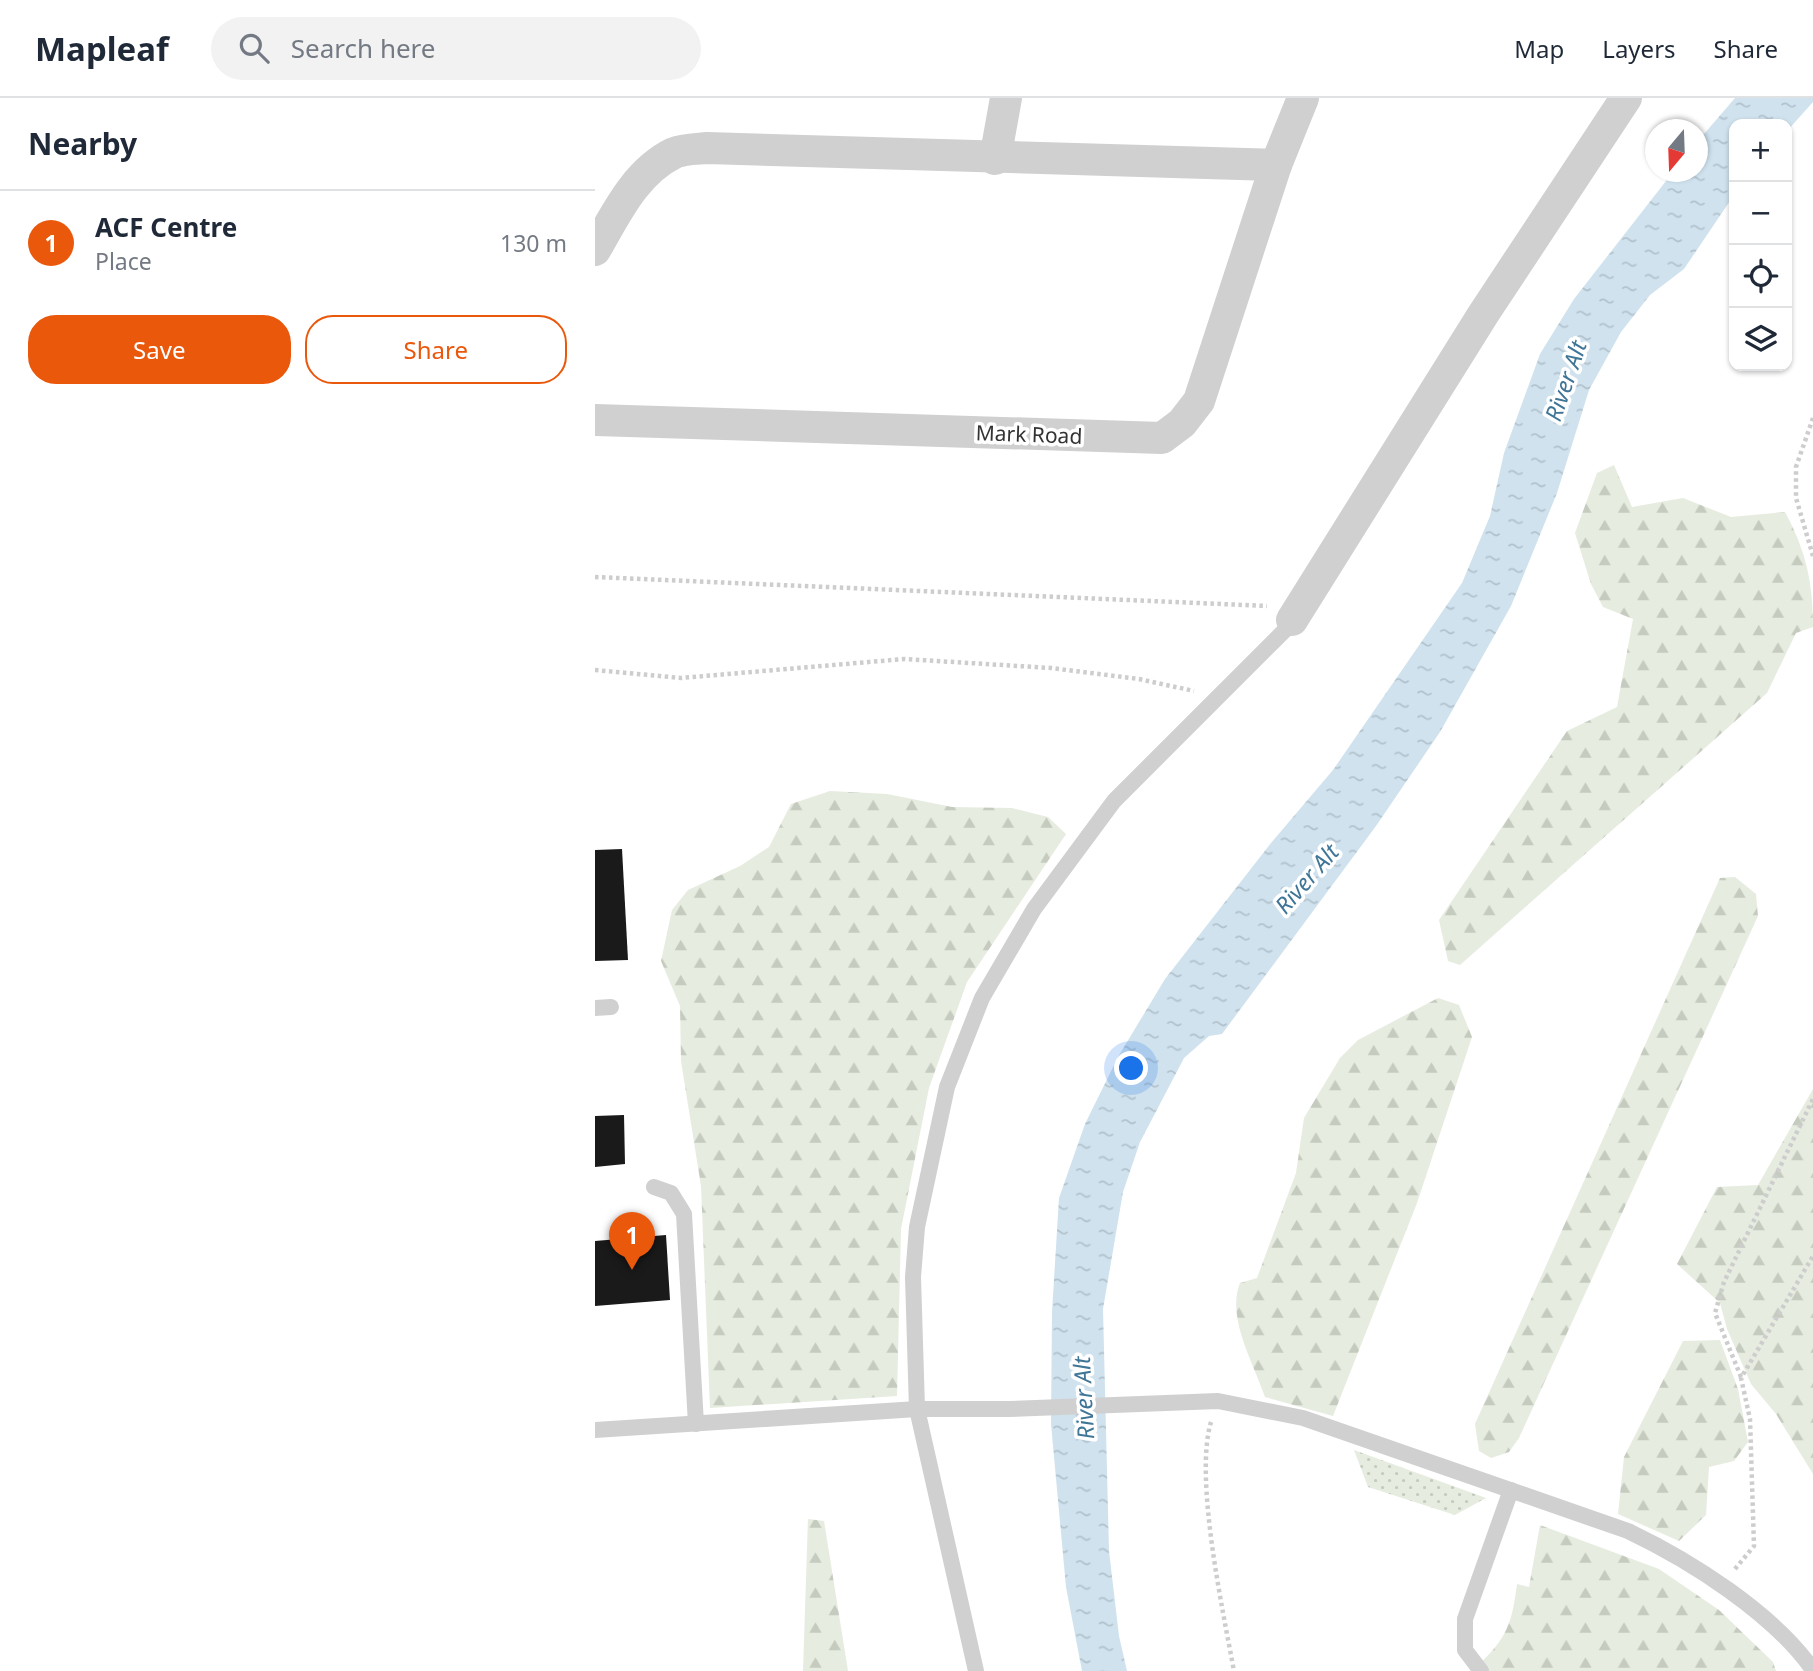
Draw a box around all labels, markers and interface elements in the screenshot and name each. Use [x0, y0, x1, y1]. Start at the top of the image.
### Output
search box [211, 17, 701, 80]
text: Mapleaf [35, 26, 169, 71]
icon: search [235, 29, 273, 67]
text: Search here [291, 30, 436, 66]
text: Map [1514, 32, 1564, 65]
text: Layers [1602, 32, 1676, 65]
text: Share [1714, 32, 1778, 65]
north arrow [1645, 119, 1708, 182]
map controls [1729, 119, 1792, 371]
button: + [1729, 119, 1792, 182]
text: Nearby [28, 123, 137, 164]
button: − [1729, 182, 1792, 245]
text: ACF Centre [95, 209, 237, 245]
text: 1 [44, 227, 58, 259]
text: 130 m [500, 227, 567, 259]
text: Place [95, 245, 152, 277]
button: locate [1729, 245, 1792, 308]
button: layers [1729, 308, 1792, 371]
button: Save [28, 315, 291, 384]
button: Share [305, 315, 567, 384]
water label: River Alt [1536, 335, 1594, 425]
street label: Mark Road [975, 418, 1083, 450]
water label: River Alt [1267, 836, 1346, 920]
your location [1114, 1051, 1148, 1085]
pin: 1 [609, 1212, 655, 1270]
water label: River Alt [1065, 1354, 1101, 1440]

